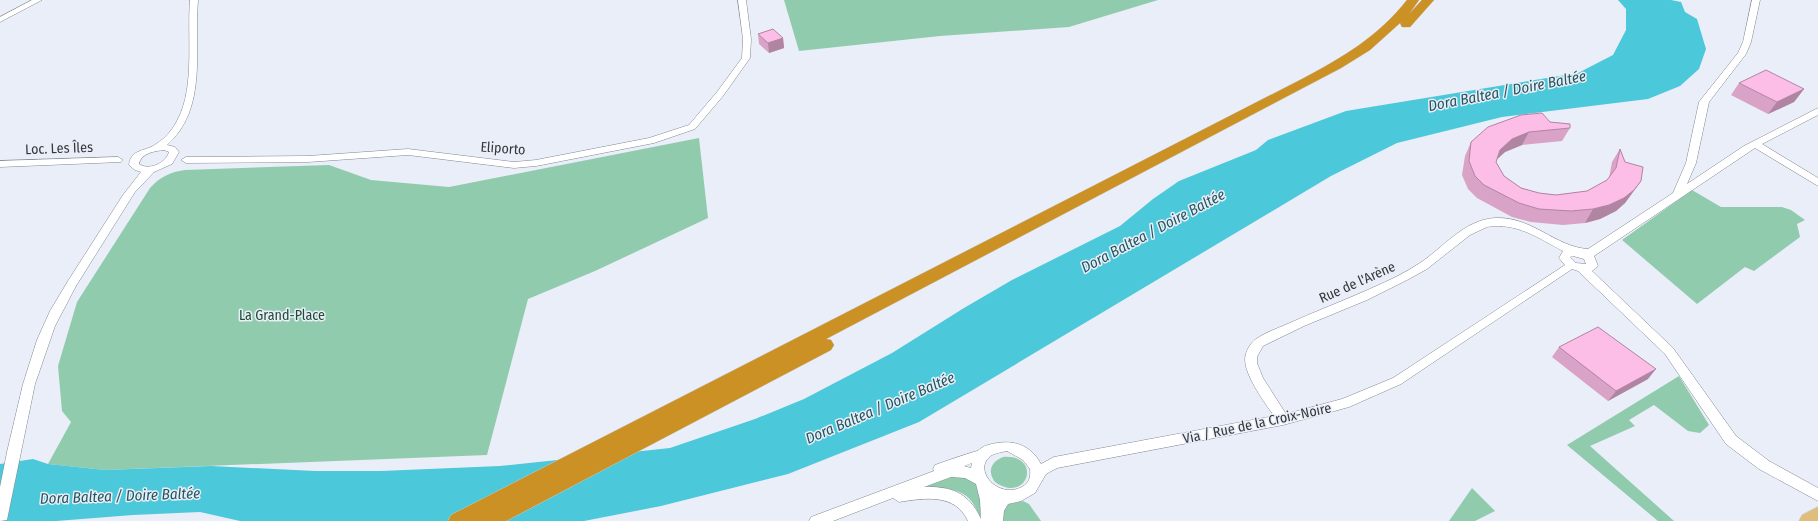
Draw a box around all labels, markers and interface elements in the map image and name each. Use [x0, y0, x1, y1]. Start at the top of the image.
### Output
water label: Dora Baltea / Doire Baltée [1427, 67, 1587, 115]
street label: Loc. Les Îles [25, 138, 93, 158]
street label: Eliporto [480, 138, 526, 159]
water label: Dora Baltea / Doire Baltée [1078, 185, 1228, 277]
street label: Rue de l'Arène [1316, 258, 1398, 307]
park label: La Grand-Place [239, 307, 325, 324]
water label: Dora Baltea / Doire Baltée [803, 368, 957, 448]
street label: Via / Rue de la Croix-Noire [1181, 399, 1333, 448]
water label: Dora Baltea / Doire Baltée [40, 484, 200, 508]

